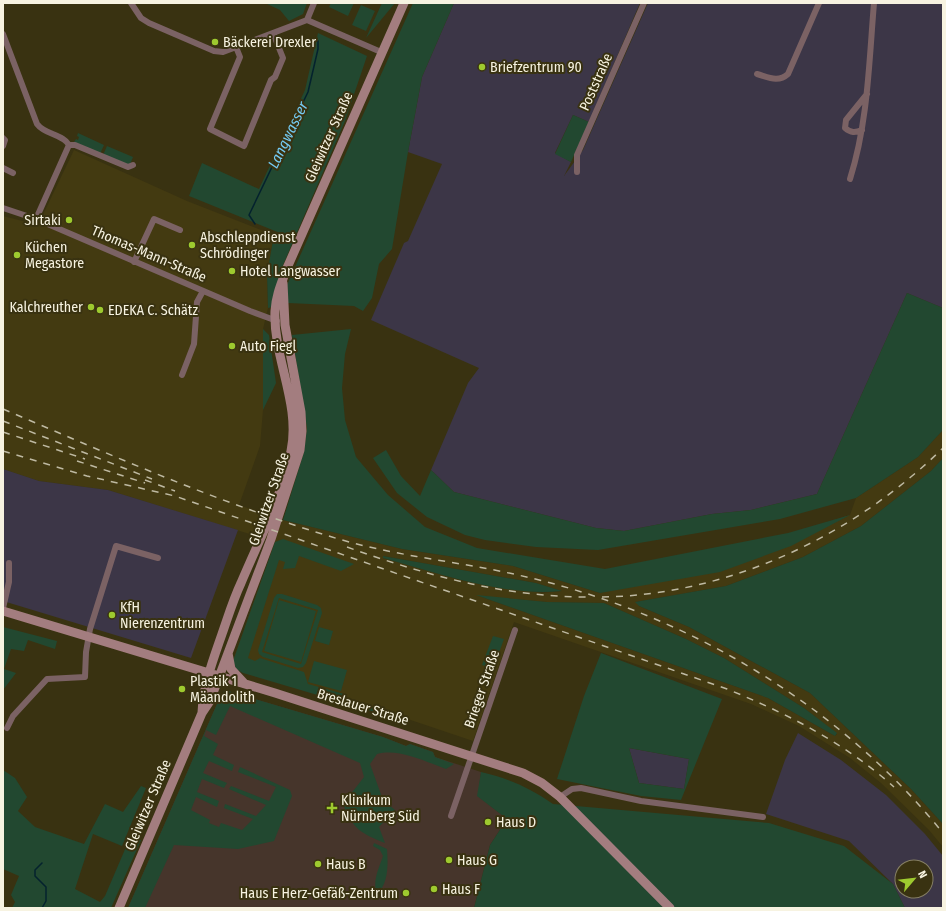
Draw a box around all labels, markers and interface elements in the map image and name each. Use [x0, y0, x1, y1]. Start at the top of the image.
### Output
place label: Bäckerei Drexler [223, 34, 316, 51]
marker: Bäckerei Drexler [210, 37, 220, 47]
street label: Poststraße [576, 51, 616, 113]
place label: Briefzentrum 90 [490, 59, 582, 76]
marker: Briefzentrum 90 [477, 62, 487, 72]
street label: Gleiwitzer Straße [301, 89, 357, 185]
water label: Langwasser [264, 98, 312, 171]
place label: Sirtaki [24, 212, 61, 229]
marker: Sirtaki [64, 215, 74, 225]
street label: Thomas-Mann-Straße [89, 222, 209, 286]
place label: Abschleppdienst Schrödinger [200, 229, 296, 262]
place label: Küchen Megastore [25, 239, 84, 272]
marker: Abschleppdienst Schrödinger [187, 240, 197, 250]
marker: Küchen Megastore [12, 250, 22, 260]
place label: Hotel Langwasser [240, 263, 341, 280]
marker: Hotel Langwasser [227, 266, 237, 276]
place label: Kalchreuther [9, 299, 83, 316]
marker: Kalchreuther [86, 302, 96, 312]
place label: EDEKA C. Schätz [108, 302, 198, 319]
marker: EDEKA C. Schätz [95, 305, 105, 315]
place label: Auto Fiegl [240, 338, 296, 355]
marker: Auto Fiegl [227, 341, 237, 351]
street label: Gleiwitzer Straße [245, 450, 293, 548]
place label: KfH Nierenzentrum [120, 599, 205, 632]
marker: KfH Nierenzentrum [107, 610, 117, 620]
street label: Brieger Straße [461, 648, 503, 730]
place label: Plastik 1 Mäandolith [190, 673, 255, 706]
marker: Plastik 1 Mäandolith [177, 684, 187, 694]
street label: Breslauer Straße [315, 685, 411, 729]
street label: Gleiwitzer Straße [121, 757, 175, 853]
place label: Klinikum Nürnberg Süd [341, 792, 420, 825]
marker: Klinikum Nürnberg Süd [326, 802, 338, 814]
place label: Haus D [496, 814, 536, 831]
marker: Haus D [483, 817, 493, 827]
place label: Haus G [457, 852, 497, 869]
marker: Haus G [444, 855, 454, 865]
place label: Haus B [326, 856, 366, 873]
marker: Haus B [313, 859, 323, 869]
north arrow [894, 859, 934, 899]
text: N [915, 869, 930, 881]
place label: Haus F [442, 881, 480, 898]
marker: Haus F [429, 884, 439, 894]
place label: Haus E Herz-Gefäß-Zentrum [240, 885, 398, 902]
marker: Haus E Herz-Gefäß-Zentrum [401, 888, 411, 898]

